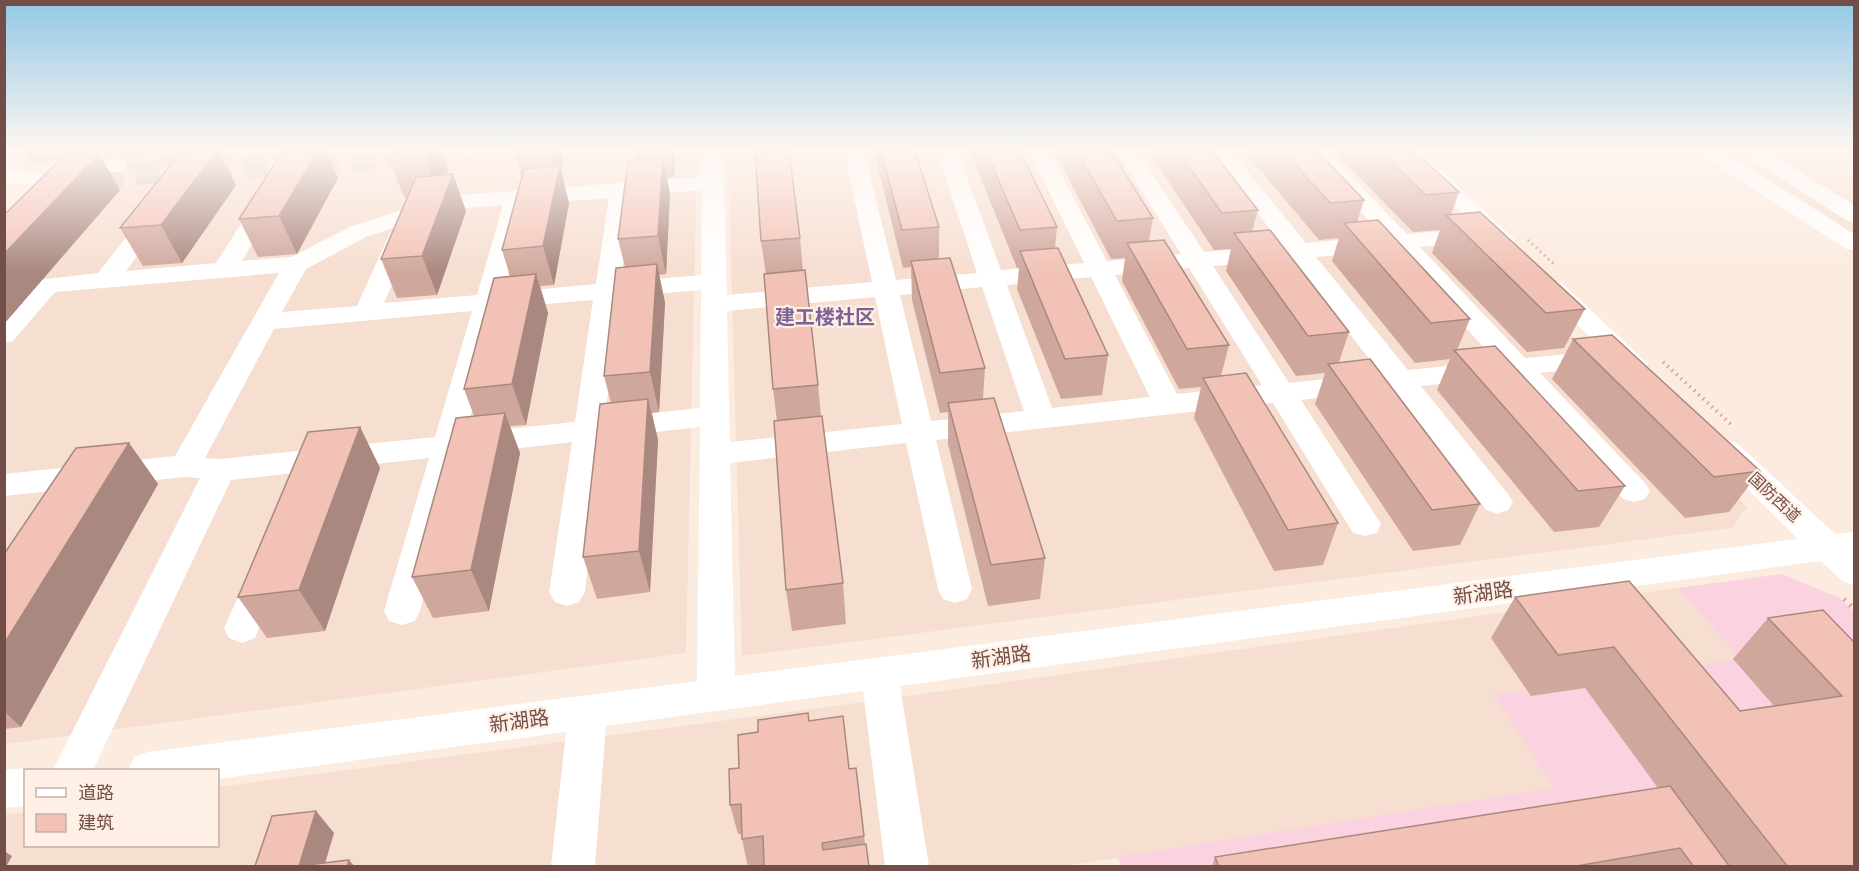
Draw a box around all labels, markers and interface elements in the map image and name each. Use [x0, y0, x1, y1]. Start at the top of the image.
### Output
district label: 建工楼社区 [775, 305, 875, 329]
street label: 国防西道 [1745, 469, 1805, 526]
street label: 新湖路 [1452, 577, 1514, 609]
street label: 新湖路 [970, 641, 1032, 673]
street label: 新湖路 [488, 705, 550, 737]
legend [24, 769, 219, 847]
text: 道路 [78, 782, 114, 804]
text: 建筑 [78, 812, 114, 834]

